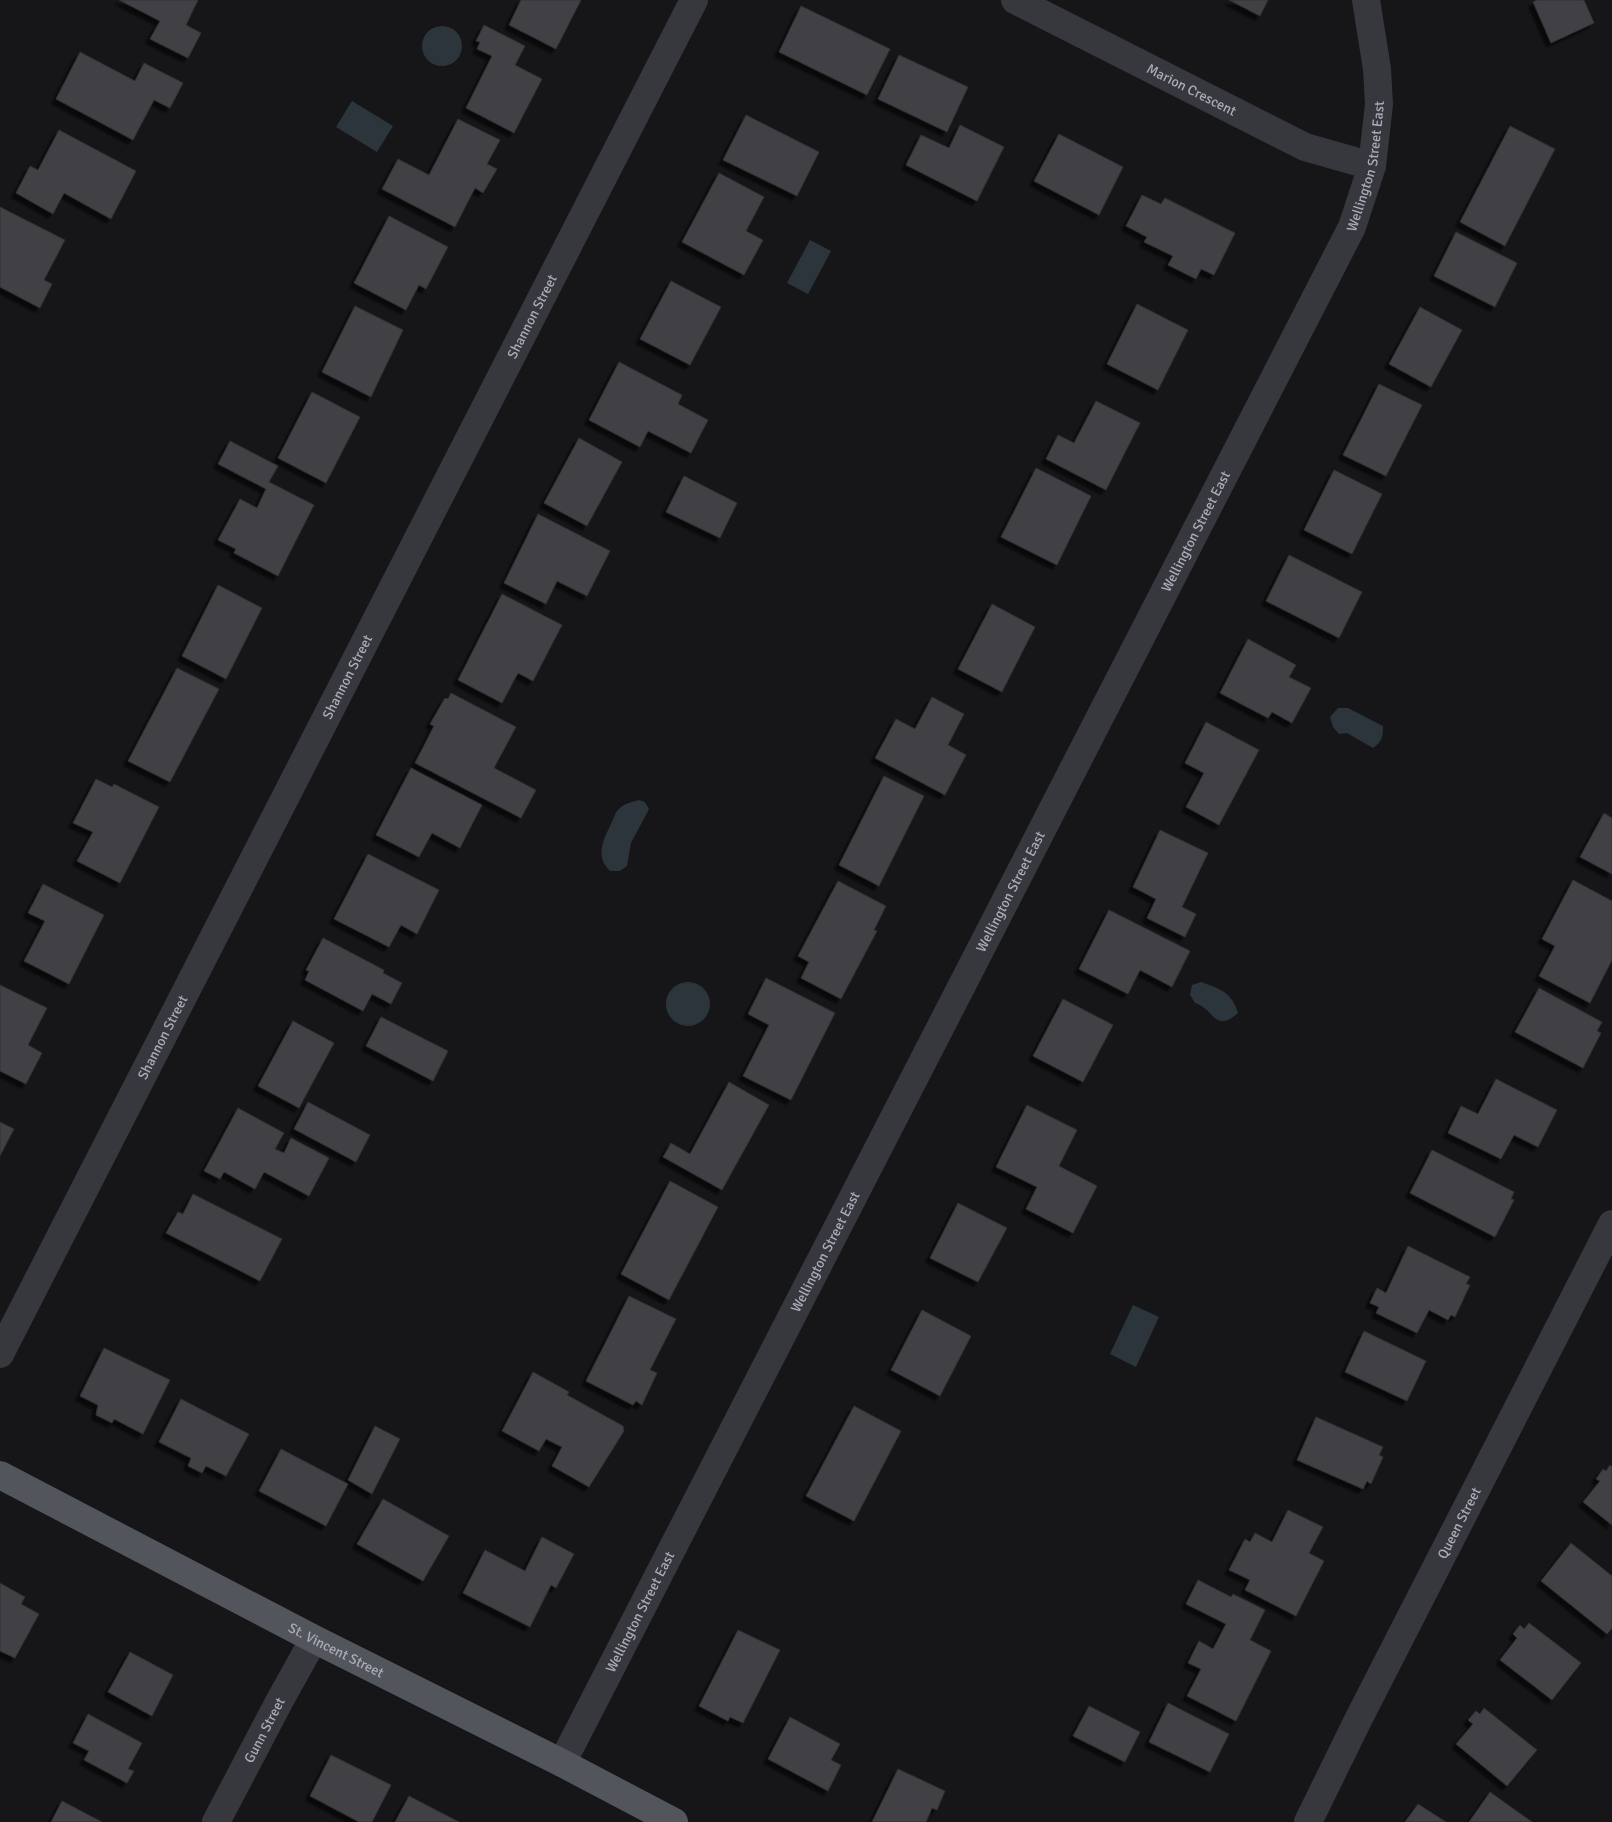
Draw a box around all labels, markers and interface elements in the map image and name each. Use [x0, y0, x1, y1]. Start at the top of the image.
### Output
street label: Marion Crescent [1144, 60, 1239, 120]
street label: Wellington Street East [1343, 100, 1388, 234]
street label: Shannon Street [504, 272, 561, 362]
street label: Wellington Street East [1158, 468, 1234, 595]
street label: Shannon Street [319, 632, 376, 722]
street label: Wellington Street East [973, 828, 1049, 955]
street label: Shannon Street [134, 992, 191, 1082]
street label: Wellington Street East [787, 1189, 864, 1315]
street label: Queen Street [1434, 1484, 1485, 1562]
street label: Wellington Street East [602, 1549, 678, 1675]
street label: St. Vincent Street [285, 1619, 387, 1682]
street label: Gunn Street [241, 1694, 289, 1766]

